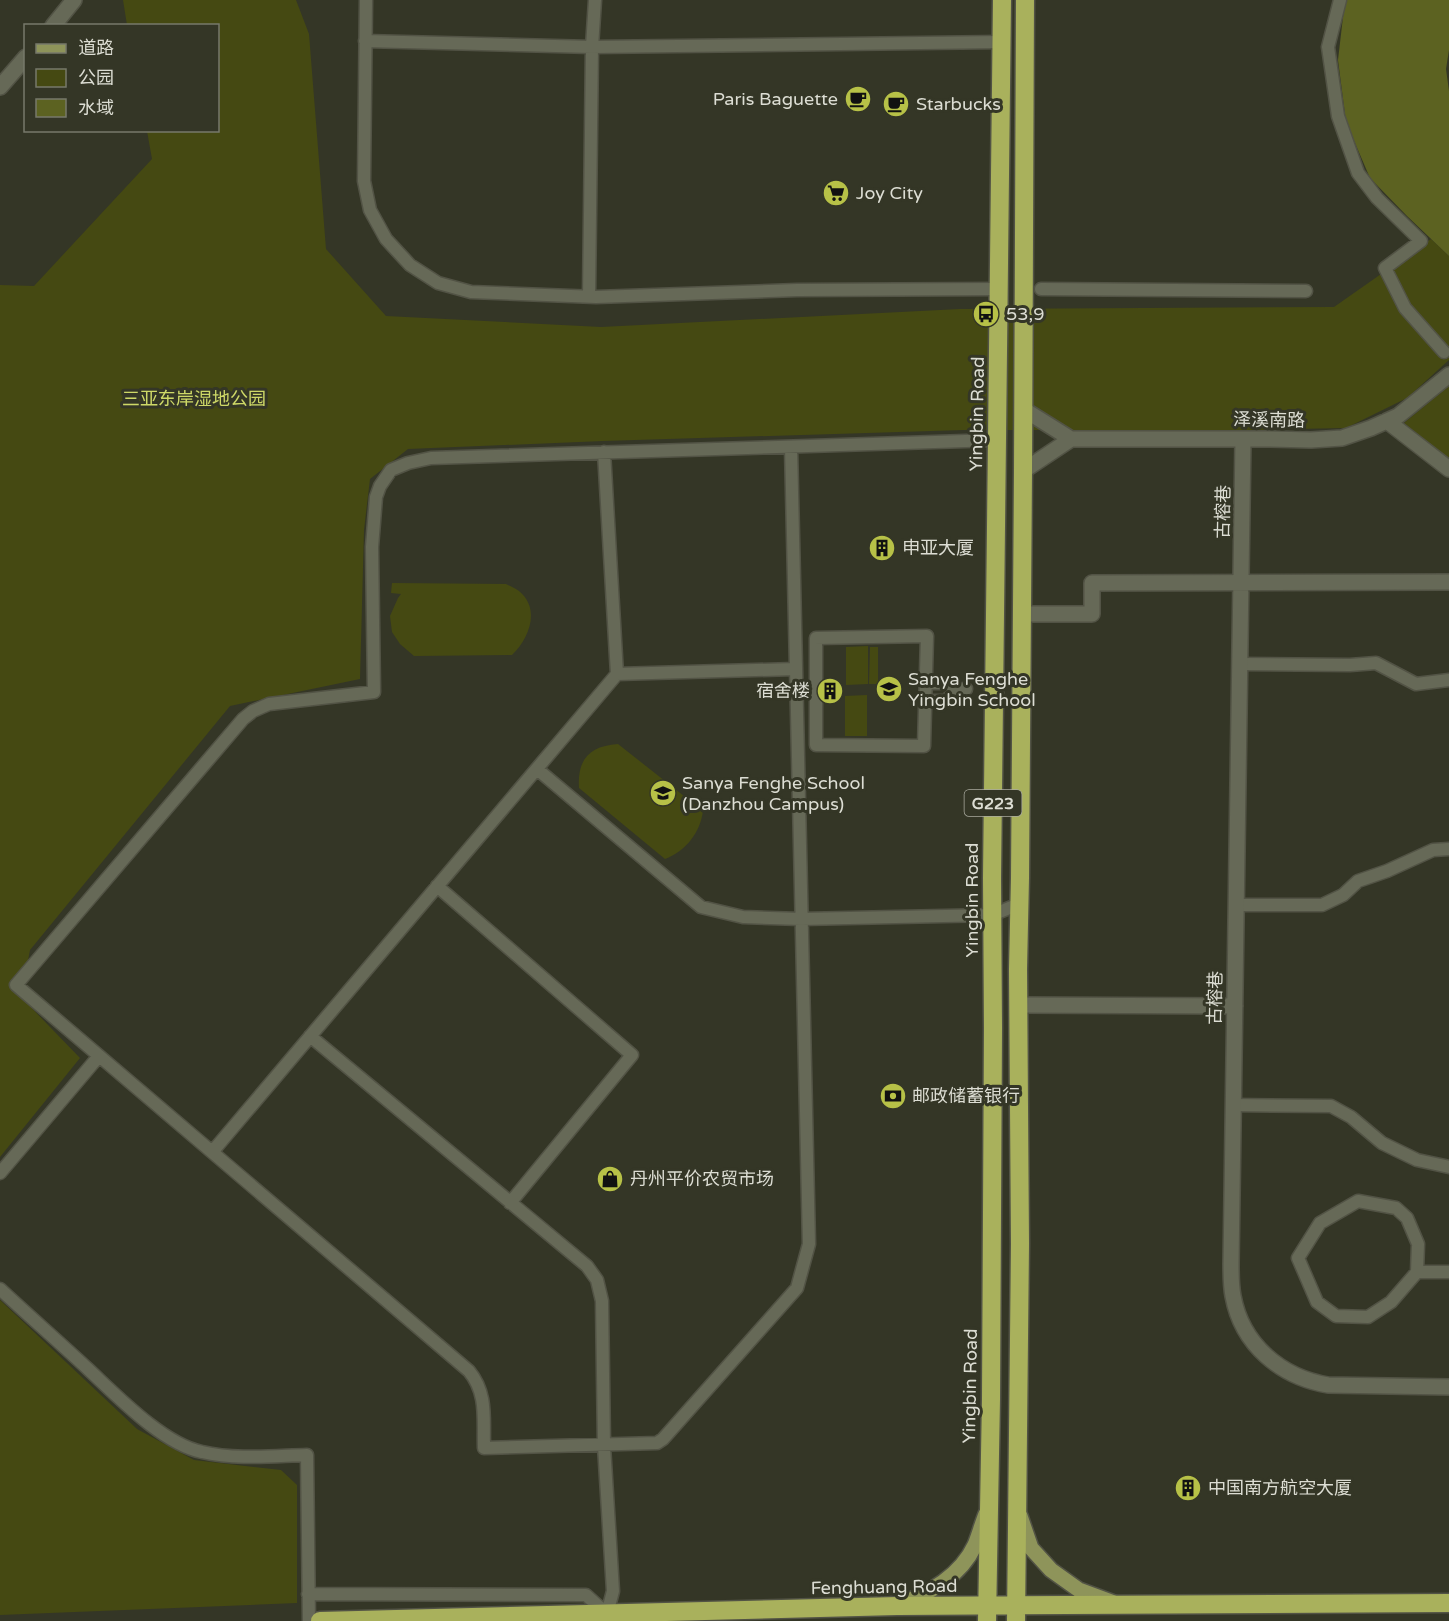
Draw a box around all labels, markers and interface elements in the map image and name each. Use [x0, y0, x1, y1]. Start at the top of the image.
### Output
legend [24, 24, 219, 132]
text: 道路 [78, 37, 114, 59]
text: 公园 [78, 67, 114, 89]
cafe icon: Paris Baguette [843, 84, 873, 114]
place label: Paris Baguette [713, 88, 838, 110]
cafe icon: Starbucks [881, 89, 911, 119]
place label: Starbucks [916, 93, 1001, 115]
text: 水域 [78, 97, 114, 119]
supermarket icon: Joy City [821, 178, 851, 208]
place label: Joy City [856, 182, 923, 204]
bus stop icon: 53,9 [971, 299, 1001, 329]
place label: 53,9 [1006, 303, 1045, 325]
street label: Yingbin Road [965, 356, 989, 472]
park label: 三亚东岸湿地公园 [122, 388, 266, 410]
street label: 泽溪南路 [1233, 408, 1305, 432]
street label: 古榕巷 [1212, 485, 1234, 539]
building icon: 申亚大厦 [867, 533, 897, 563]
place label: 申亚大厦 [902, 537, 974, 559]
place label: Sanya Fenghe Yingbin School [908, 668, 1036, 711]
school or university icon: Sanya Fenghe Yingbin School [874, 674, 904, 704]
building icon: 宿舍楼 [815, 676, 845, 706]
place label: 宿舍楼 [756, 680, 810, 702]
place label: Sanya Fenghe School (Danzhou Campus) [682, 772, 865, 815]
school or university icon: Sanya Fenghe School (Danzhou Campus) [648, 778, 678, 808]
road number: G223 [964, 790, 1022, 816]
street label: Yingbin Road [961, 843, 983, 957]
street label: 古榕巷 [1204, 971, 1226, 1025]
bank icon: 邮政储蓄银行 [878, 1081, 908, 1111]
place label: 邮政储蓄银行 [912, 1085, 1020, 1107]
shop icon: 丹州平价农贸市场 [595, 1164, 625, 1194]
place label: 丹州平价农贸市场 [630, 1168, 774, 1190]
street label: Yingbin Road [958, 1328, 982, 1444]
building icon: 中国南方航空大厦 [1173, 1473, 1203, 1503]
place label: 中国南方航空大厦 [1208, 1477, 1352, 1499]
street label: Fenghuang Road [810, 1575, 958, 1599]

